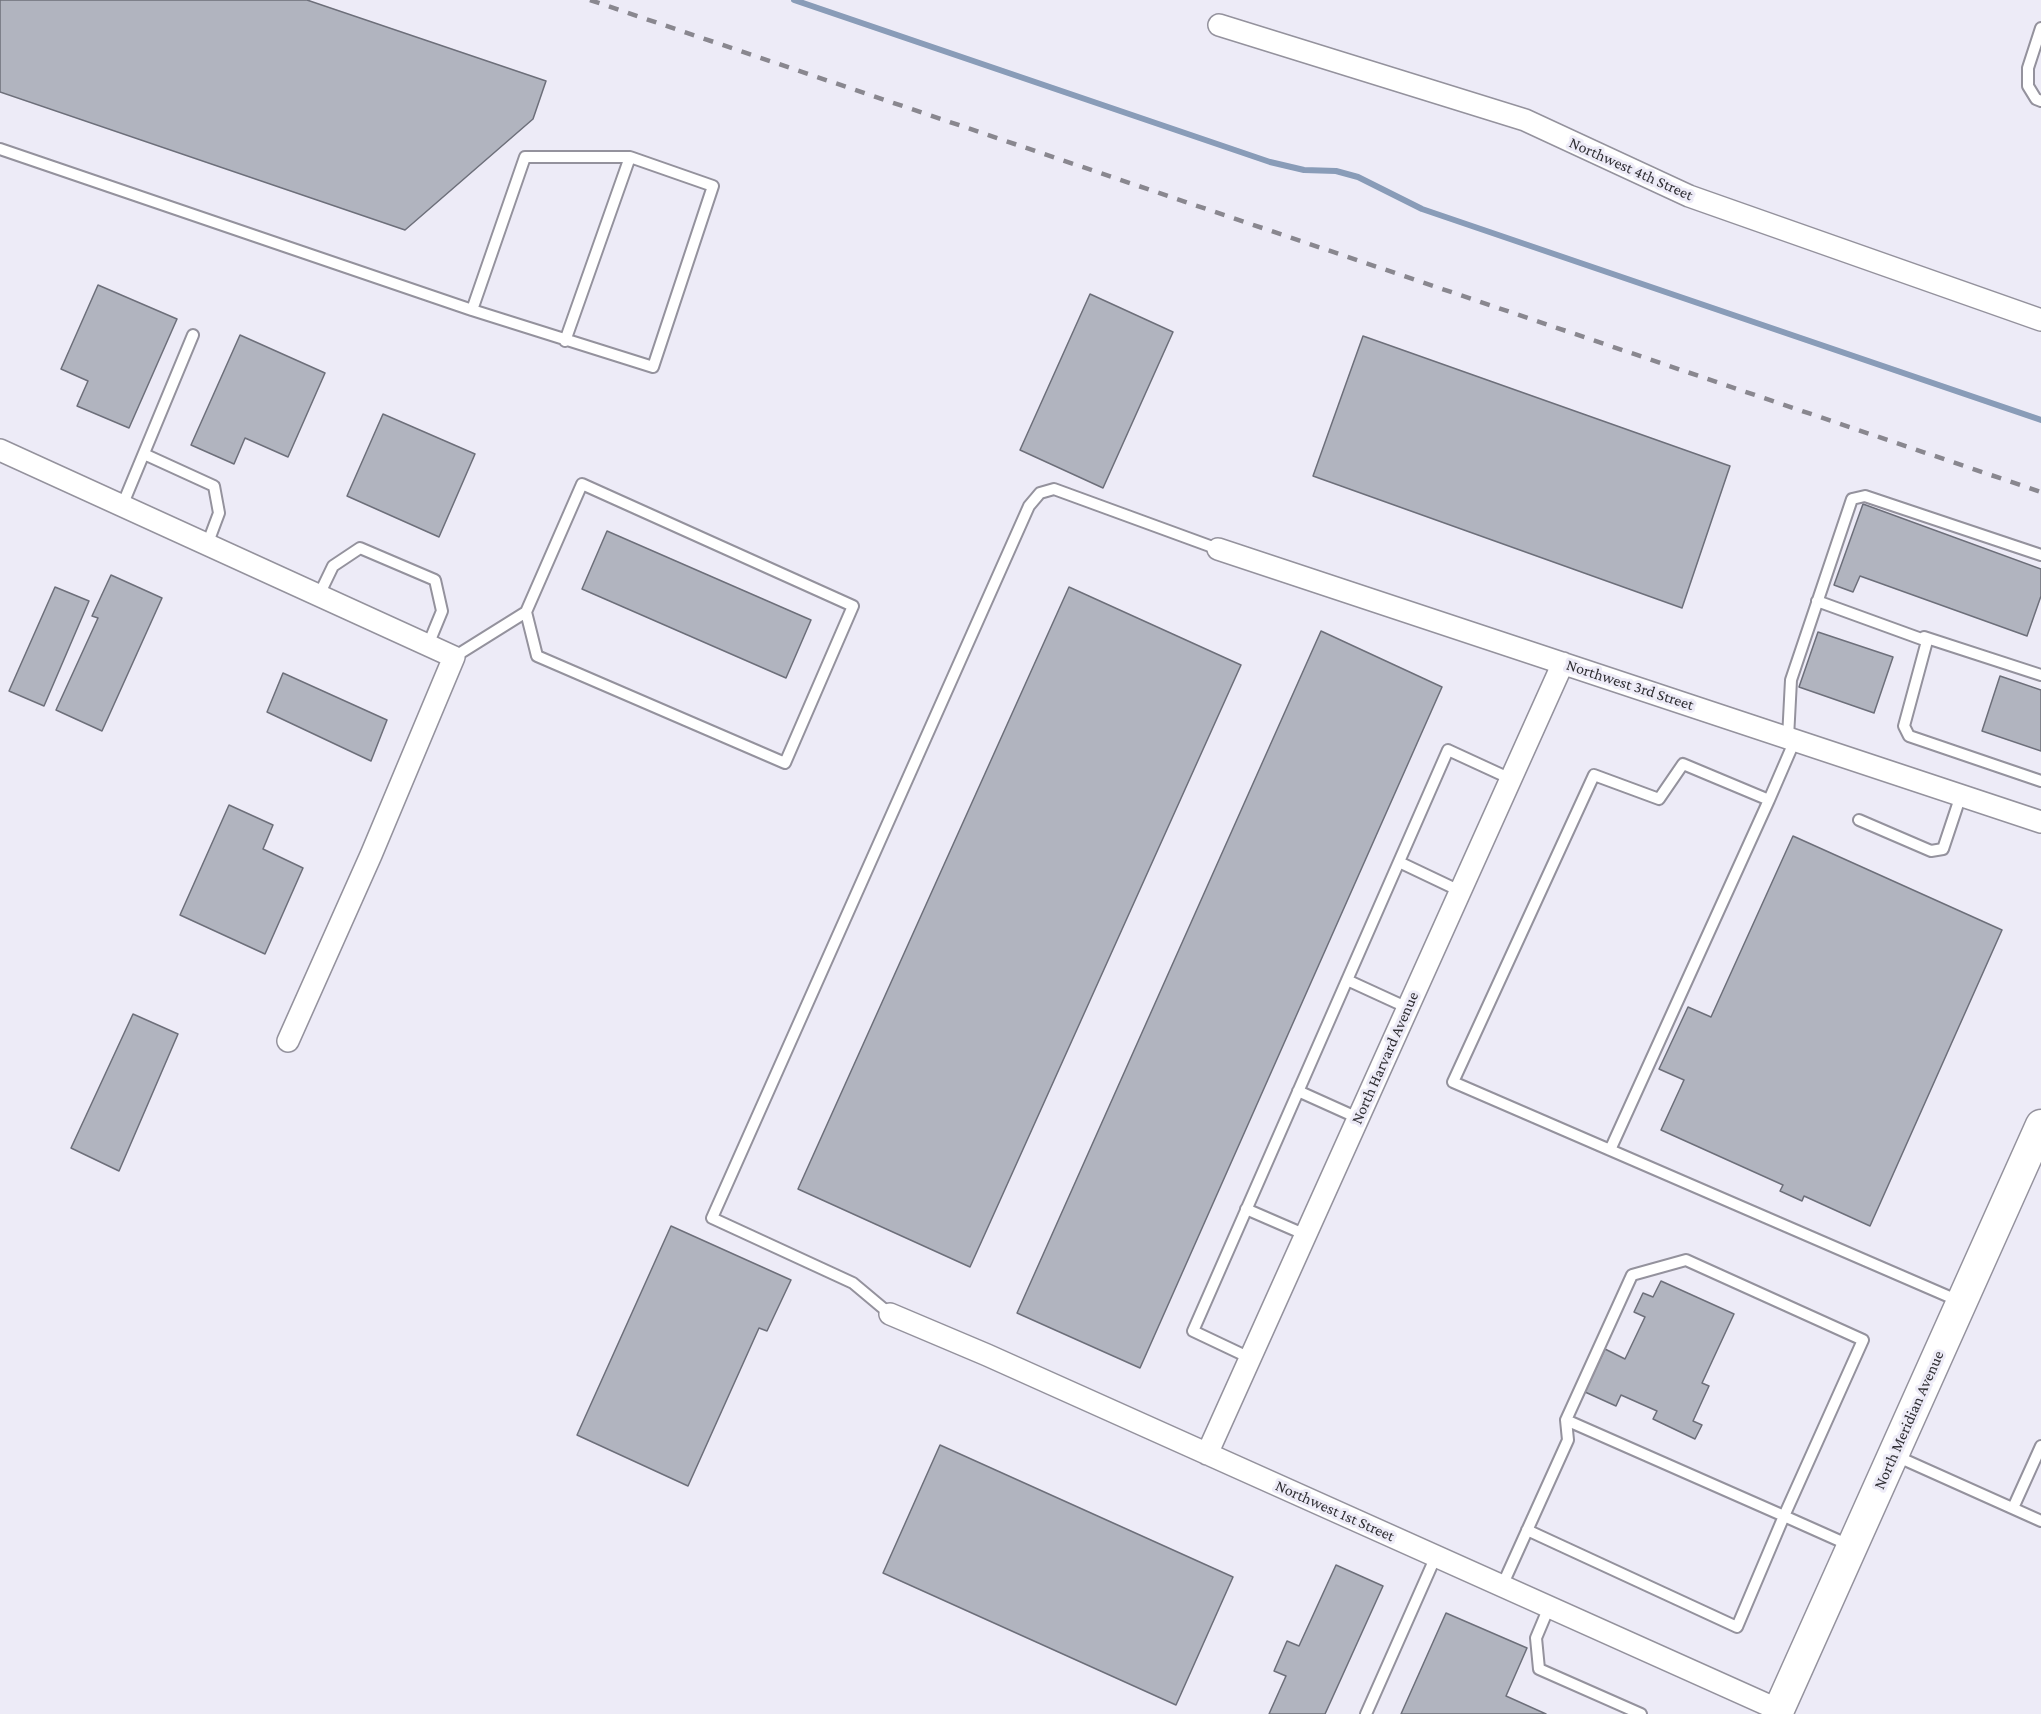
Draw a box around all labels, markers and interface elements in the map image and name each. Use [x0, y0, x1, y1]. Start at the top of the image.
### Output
street label: Northwest 4th Street [1566, 133, 1696, 205]
street label: Northwest 3rd Street [1564, 655, 1696, 715]
street label: North Harvard Avenue [1347, 989, 1423, 1127]
street label: North Meridian Avenue [1870, 1348, 1948, 1492]
street label: Northwest 1st Street [1272, 1476, 1398, 1546]

